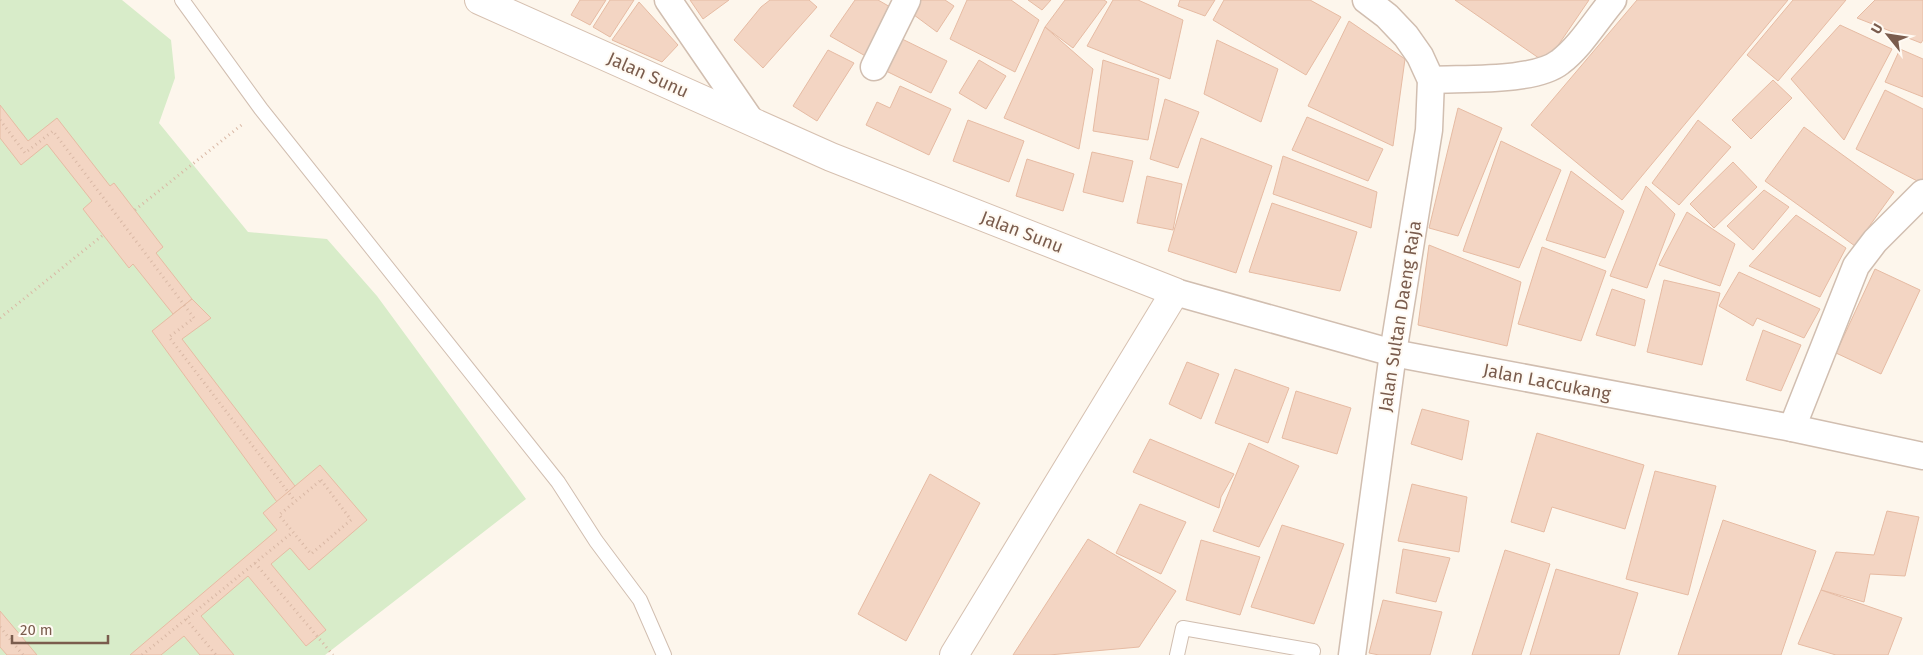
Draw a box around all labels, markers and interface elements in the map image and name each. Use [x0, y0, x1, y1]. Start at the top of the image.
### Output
north arrow [1863, 10, 1913, 60]
text: U [1868, 21, 1887, 37]
street label: Jalan Sunu [604, 47, 692, 103]
street label: Jalan Sunu [978, 206, 1066, 258]
street label: Jalan Sultan Daeng Raja [1374, 219, 1426, 413]
street label: Jalan Laccukang [1481, 359, 1613, 405]
scale bar [12, 612, 109, 644]
text: 20 m [20, 621, 53, 639]

